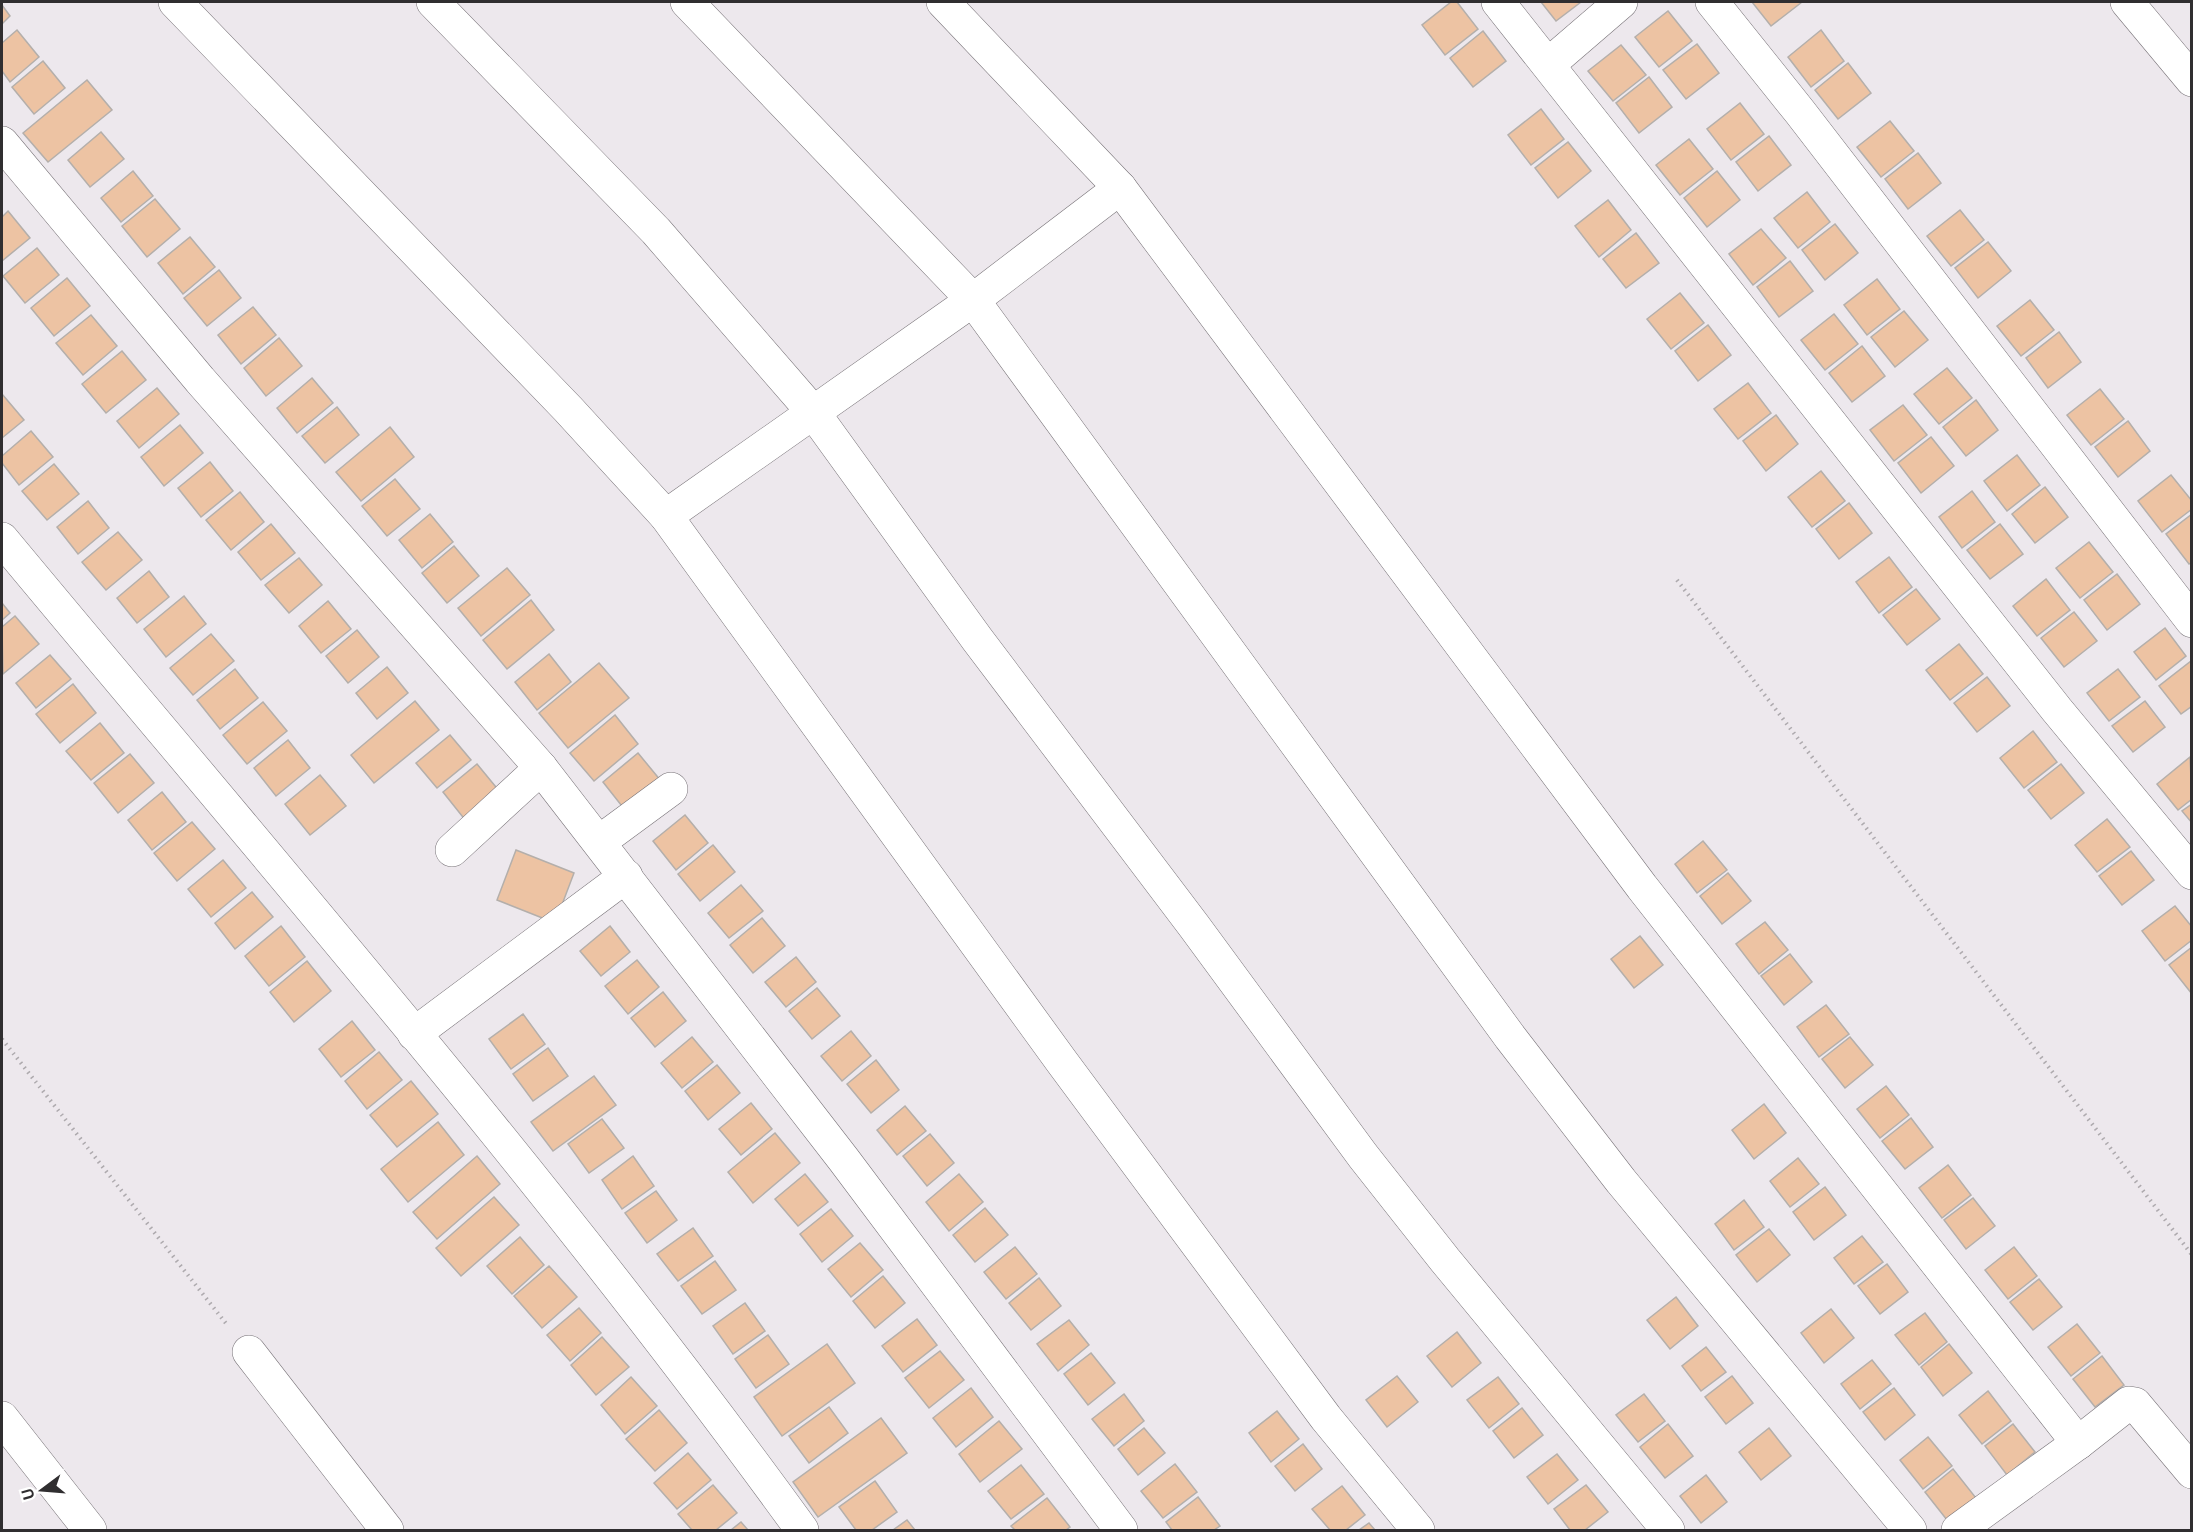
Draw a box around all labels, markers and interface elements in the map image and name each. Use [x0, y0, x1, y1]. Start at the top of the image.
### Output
north arrow [12, 1460, 72, 1520]
text: U [16, 1486, 40, 1502]

